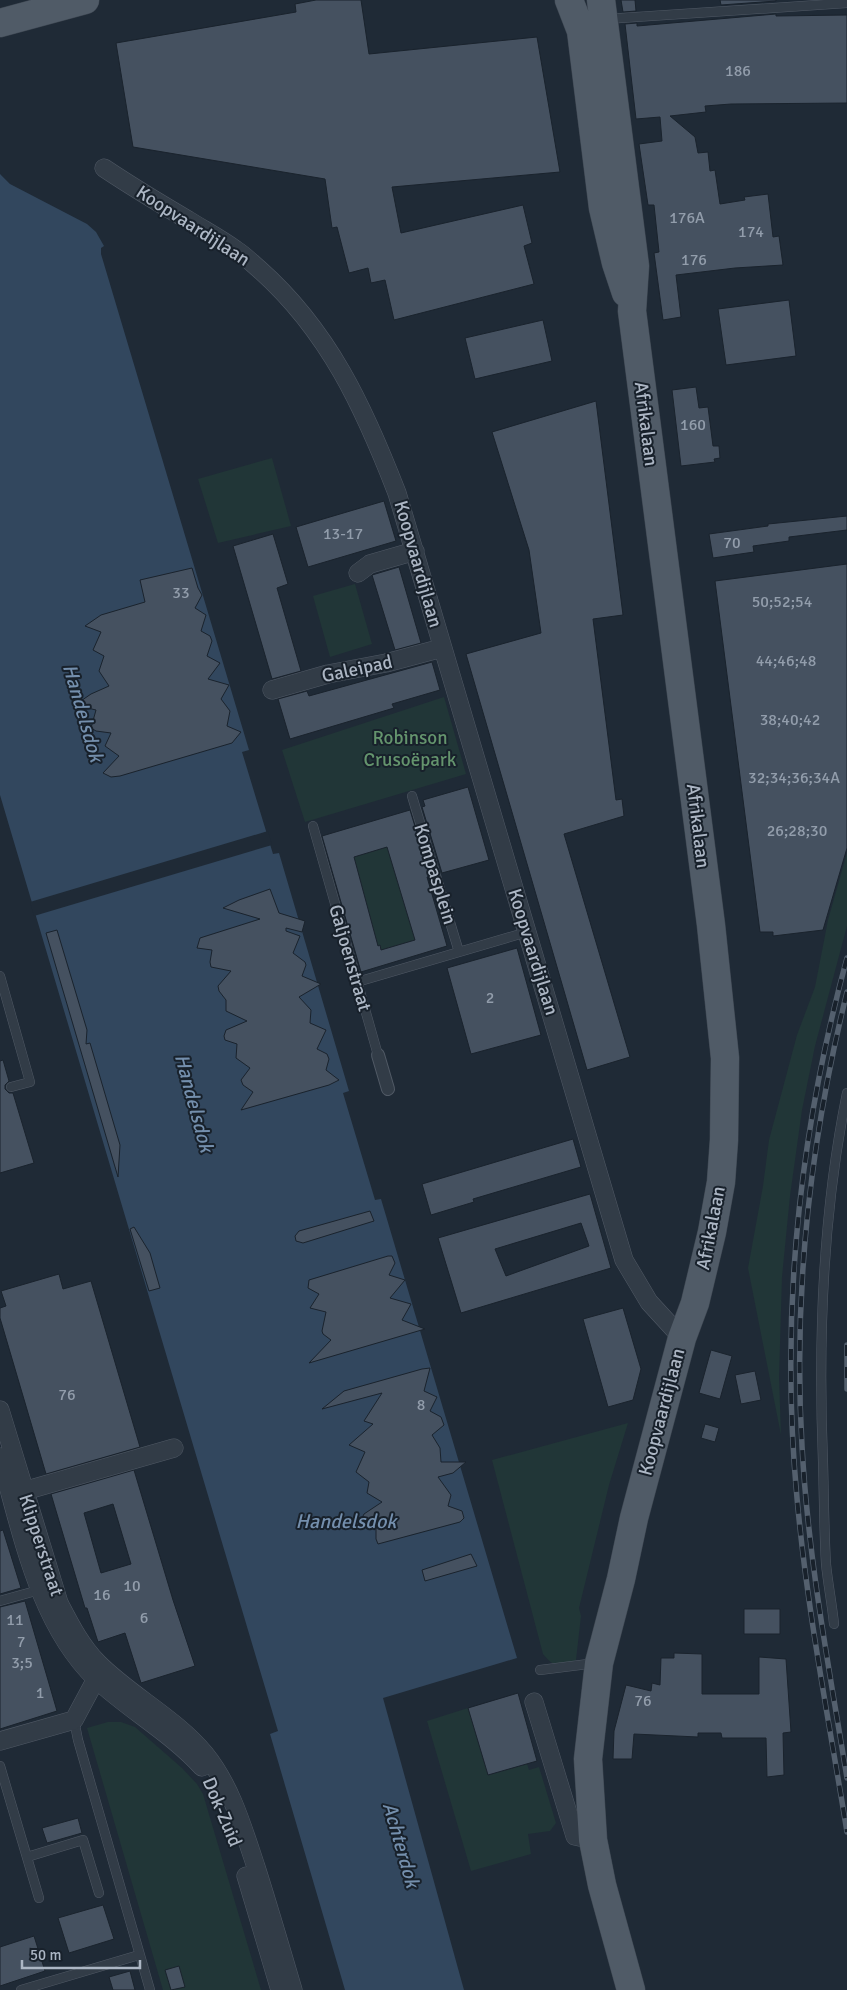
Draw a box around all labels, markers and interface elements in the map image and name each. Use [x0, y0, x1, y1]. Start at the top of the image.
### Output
house number: 186 [725, 61, 751, 81]
street label: Koopvaardijlaan [131, 180, 255, 272]
house number: 176A [669, 208, 705, 228]
house number: 174 [738, 222, 764, 242]
house number: 176 [681, 250, 707, 270]
street label: Afrikalaan [629, 380, 663, 468]
house number: 160 [680, 415, 706, 435]
street label: Koopvaardijlaan [388, 498, 448, 630]
house number: 13-17 [323, 524, 363, 544]
house number: 70 [723, 533, 741, 553]
house number: 33 [172, 583, 190, 603]
house number: 50;52;54 [752, 592, 813, 612]
street label: Galeipad [319, 650, 395, 688]
house number: 44;46;48 [756, 651, 816, 671]
water label: Handelsdok [57, 661, 109, 767]
house number: 38;40;42 [760, 710, 820, 730]
park label: Robinson Crusoëpark [364, 726, 457, 772]
house number: 32;34;36;34A [748, 768, 840, 788]
street label: Afrikalaan [681, 782, 715, 870]
street label: Kompasplein [408, 821, 462, 927]
house number: 26;28;30 [767, 821, 827, 841]
street label: Koopvaardijlaan [502, 886, 564, 1018]
street label: Galjoenstraat [323, 902, 377, 1014]
house number: 2 [486, 988, 494, 1008]
water label: Handelsdok [169, 1051, 220, 1157]
street label: Afrikalaan [691, 1184, 731, 1272]
street label: Koopvaardijlaan [633, 1346, 691, 1478]
house number: 76 [58, 1385, 76, 1405]
house number: 8 [417, 1395, 425, 1415]
street label: Klipperstraat [13, 1491, 69, 1600]
water label: Handelsdok [296, 1509, 398, 1534]
house number: 10 [123, 1576, 141, 1596]
house number: 16 [93, 1585, 111, 1605]
house number: 6 [140, 1608, 148, 1628]
house number: 11 [6, 1610, 24, 1630]
house number: 7 [17, 1632, 25, 1652]
house number: 3;5 [11, 1653, 33, 1673]
house number: 1 [36, 1683, 44, 1703]
house number: 76 [634, 1691, 652, 1711]
street label: Dok-Zuid [197, 1774, 247, 1850]
water label: Achterdok [377, 1800, 426, 1892]
scale bar [22, 1938, 140, 1970]
text: 50 m [30, 1946, 61, 1964]

